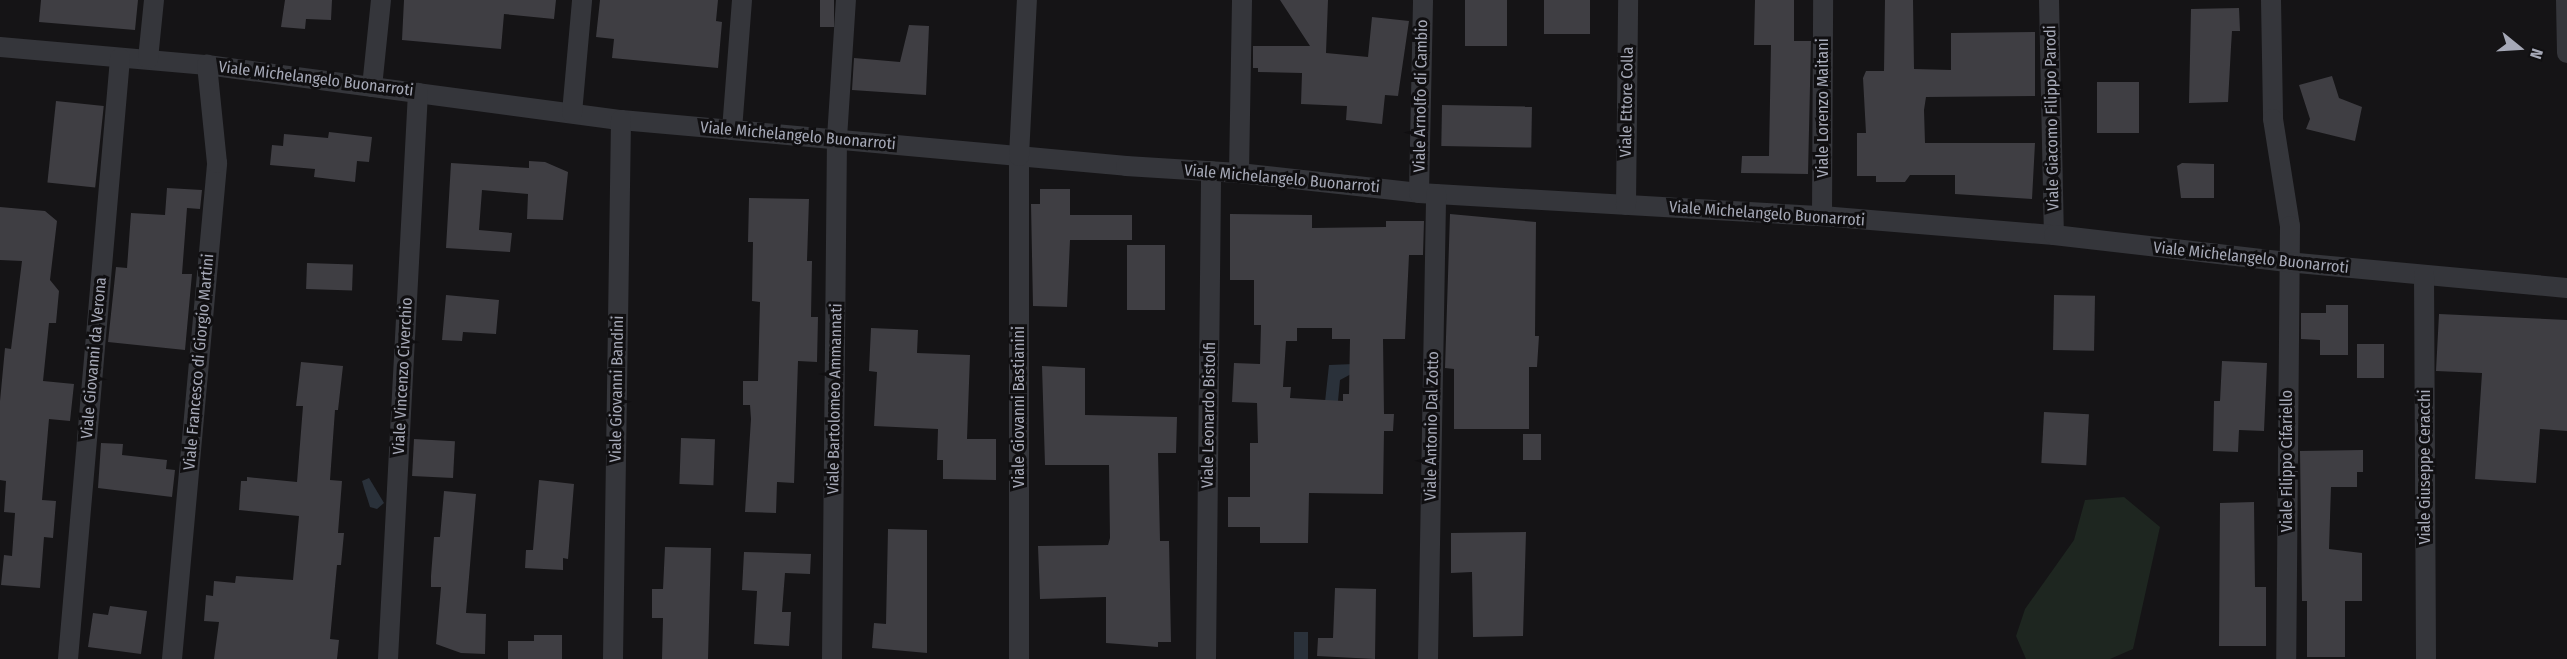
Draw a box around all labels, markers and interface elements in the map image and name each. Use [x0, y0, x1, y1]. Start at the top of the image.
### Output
north arrow [2489, 18, 2549, 78]
street label: Viale Arnolfo di Cambio [1410, 19, 1432, 173]
street label: Viale Giacomo Filippo Parodi [2041, 25, 2063, 211]
street label: Viale Lorenzo Maitani [1813, 38, 1833, 178]
street label: Viale Ettore Colla [1616, 46, 1638, 158]
text: N [2526, 46, 2547, 61]
street label: Viale Michelangelo Buonarroti [217, 58, 415, 100]
street label: Viale Michelangelo Buonarroti [699, 118, 897, 154]
street label: Viale Michelangelo Buonarroti [1183, 161, 1381, 197]
street label: Viale Michelangelo Buonarroti [1668, 198, 1866, 230]
street label: Viale Michelangelo Buonarroti [2152, 238, 2350, 278]
street label: Viale Francesco di Giorgio Martini [180, 253, 218, 471]
street label: Viale Giovanni da Verona [77, 276, 111, 440]
street label: Viale Vincenzo Civerchio [389, 297, 417, 455]
street label: Viale Bartolomeo Ammannati [824, 303, 846, 495]
street label: Viale Giovanni Bandini [606, 315, 628, 463]
street label: Viale Giovanni Bastianini [1009, 326, 1029, 488]
street label: Viale Leonardo Bistolfi [1198, 342, 1220, 488]
street label: Viale Antonio Dal Zotto [1421, 351, 1443, 501]
street label: Viale Giuseppe Ceracchi [2415, 389, 2435, 545]
street label: Viale Filippo Cifariello [2277, 390, 2297, 532]

